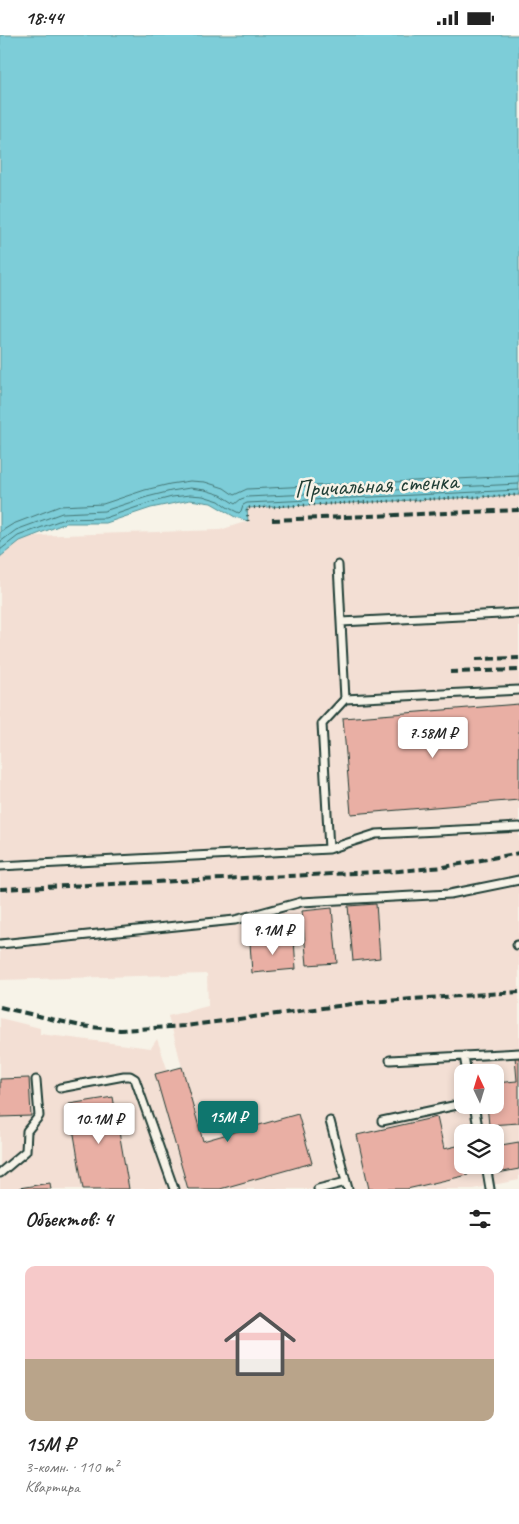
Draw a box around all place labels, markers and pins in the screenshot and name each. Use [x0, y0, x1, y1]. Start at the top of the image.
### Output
pin: 7.58M ₽ [387, 717, 479, 759]
pin: 9.1M ₽ [232, 913, 314, 956]
pin: 15M ₽ [193, 1101, 263, 1143]
pin: 10.1M ₽ [53, 1103, 145, 1145]

